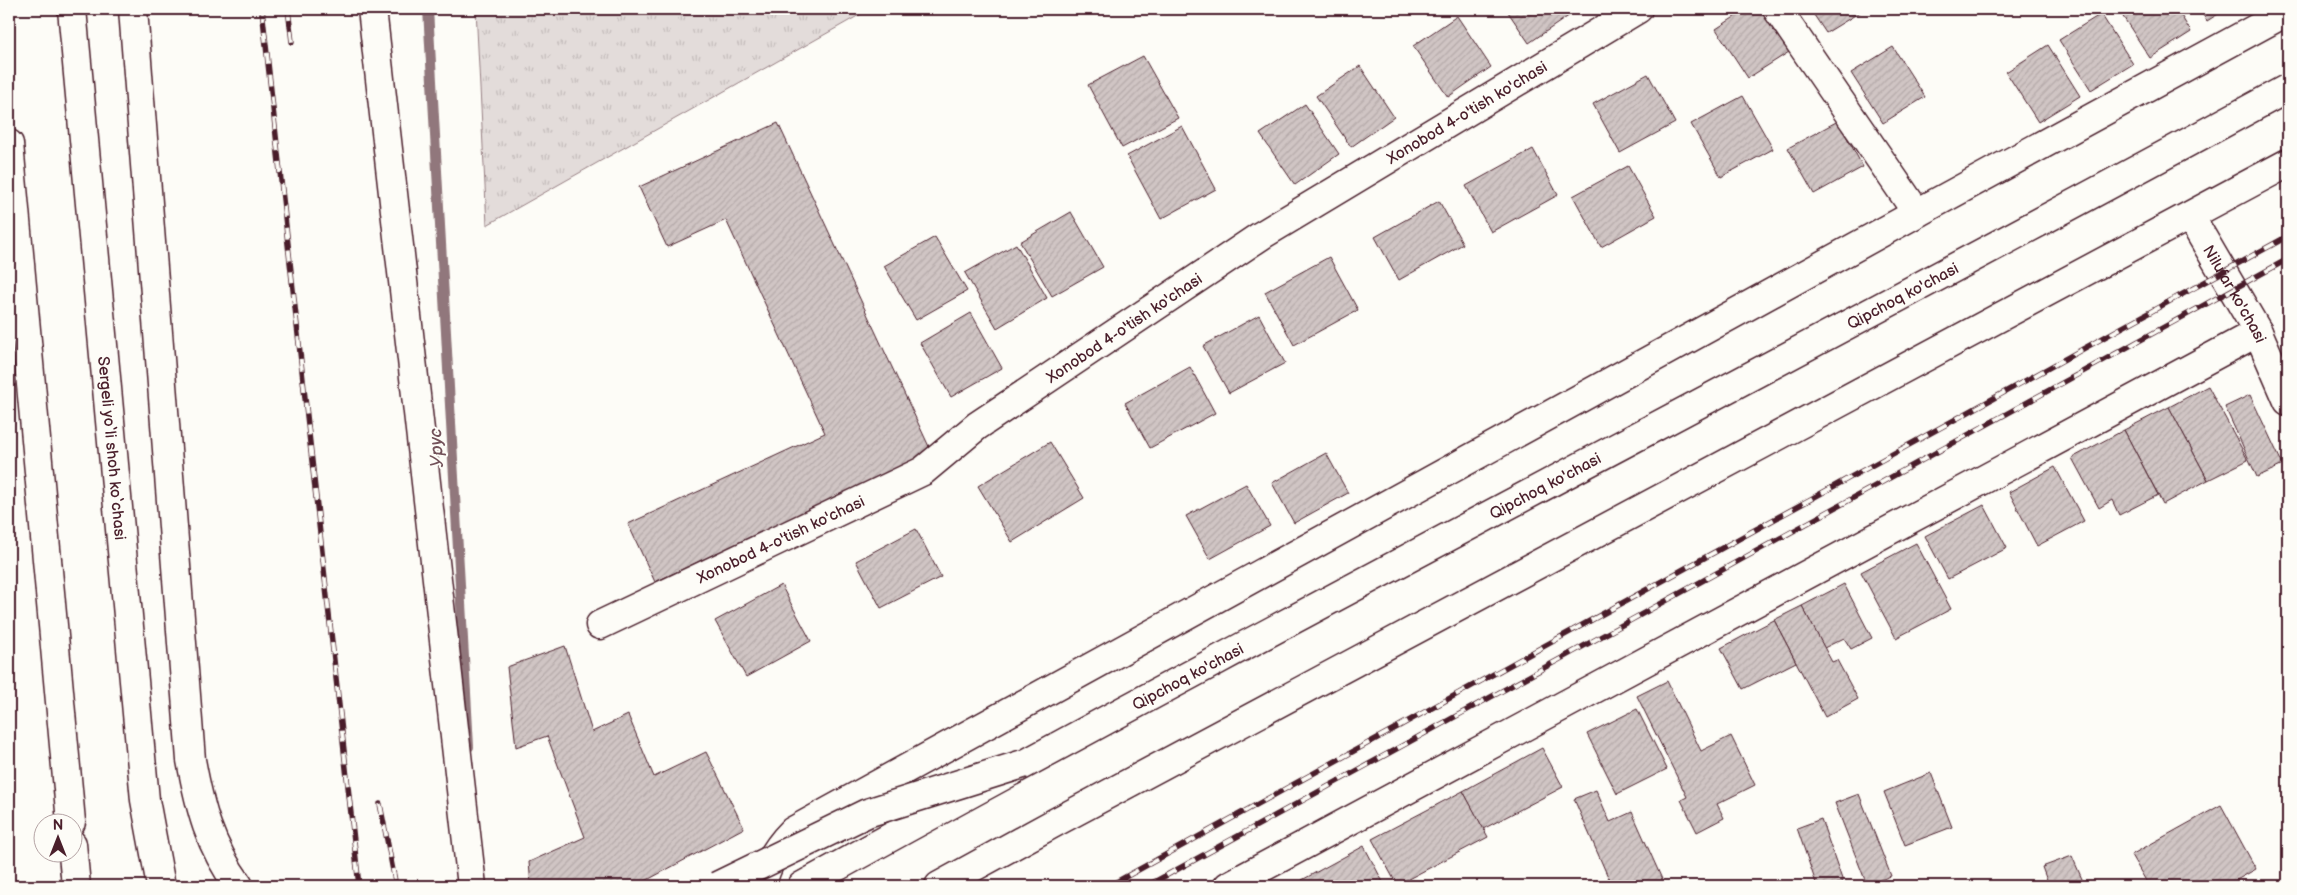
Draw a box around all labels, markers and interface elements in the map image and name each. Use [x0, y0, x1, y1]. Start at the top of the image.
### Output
street label: Xonobod 4-o'tish ko'chasi [1383, 58, 1551, 169]
street label: Nilufar ko'chasi [2198, 242, 2269, 346]
street label: Qipchoq ko'chasi [1844, 259, 1962, 334]
street label: Xonobod 4-o'tish ko'chasi [1042, 270, 1206, 388]
street label: Sergeli yo‘li shoh ko‘chasi [93, 356, 129, 541]
water label: Урус [425, 428, 448, 468]
street label: Qipchoq ko'chasi [1487, 449, 1605, 524]
street label: Xonobod 4-o'tish ko'chasi [693, 492, 868, 589]
street label: Qipchoq ko'chasi [1129, 640, 1247, 715]
north arrow [32, 812, 82, 862]
text: N [53, 817, 63, 834]

